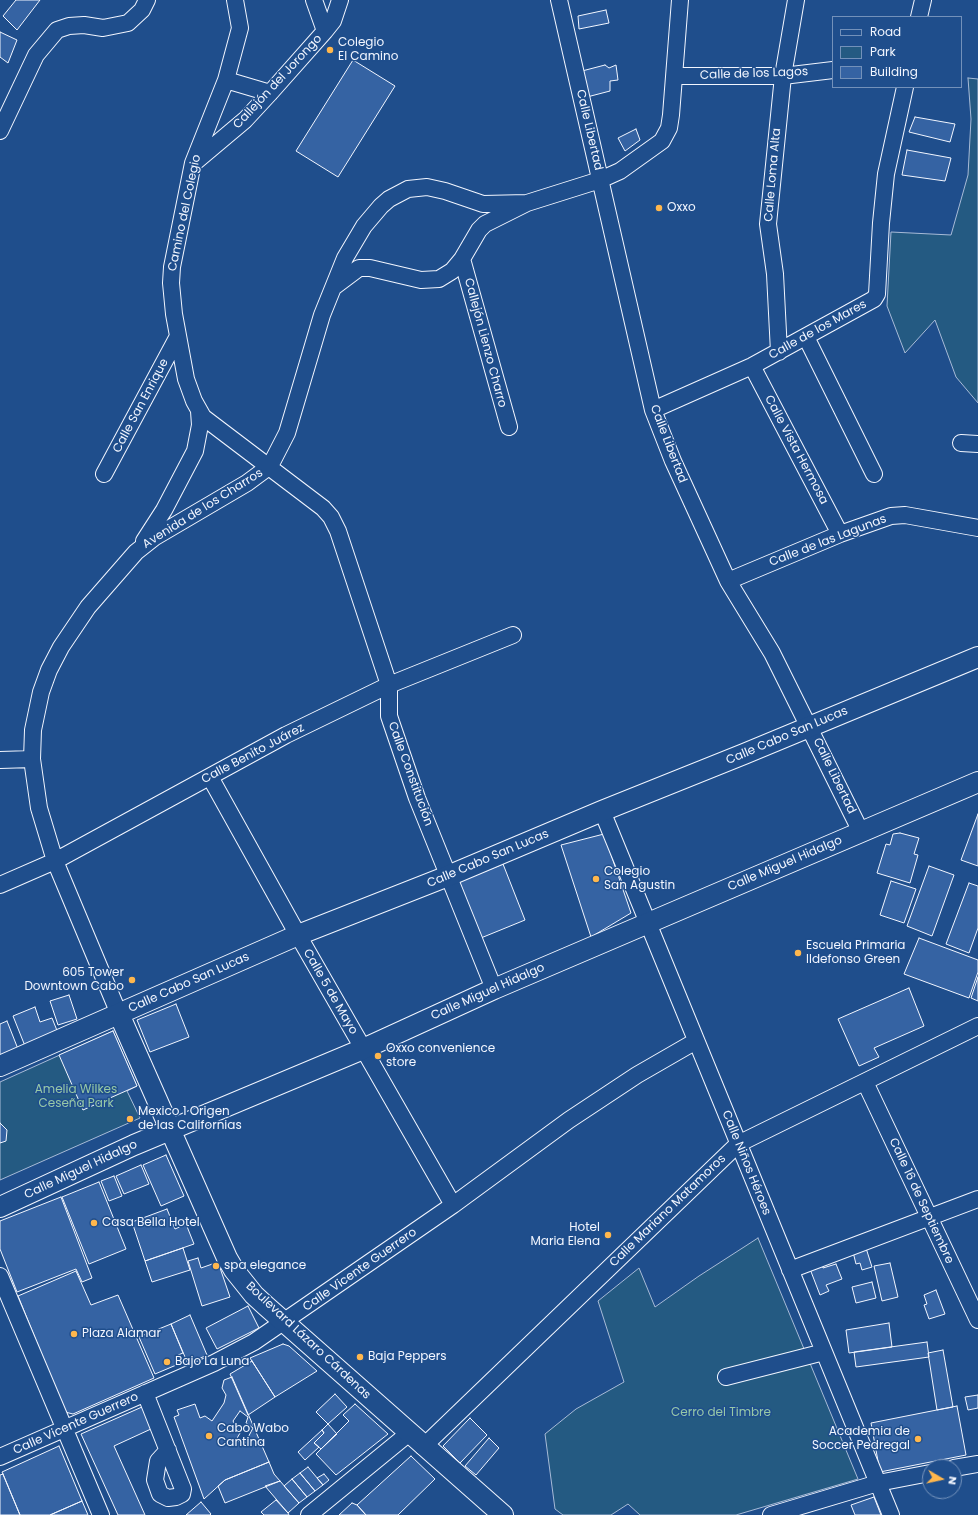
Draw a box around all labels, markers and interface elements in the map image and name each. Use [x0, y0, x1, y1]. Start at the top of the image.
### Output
legend [832, 16, 962, 88]
text: Road [870, 23, 901, 40]
street label: Callejón del Jorongo [231, 32, 325, 132]
place label: Colegio El Camino [338, 36, 398, 64]
text: Park [870, 43, 896, 60]
marker: Colegio El Camino [325, 45, 335, 55]
text: Building [870, 63, 918, 80]
street label: Calle de los Lagos [700, 65, 808, 83]
street label: Calle Libertad [573, 88, 605, 172]
street label: Calle Loma Alta [762, 128, 784, 222]
street label: Camino del Colegio [166, 153, 204, 273]
place label: Oxxo [667, 201, 696, 215]
marker: Oxxo [654, 203, 664, 213]
street label: Callejón Lienzo Charro [461, 277, 509, 409]
street label: Calle de los Mares [767, 297, 869, 363]
street label: Calle San Enrique [110, 357, 172, 455]
street label: Calle Vista Hermosa [761, 393, 831, 507]
street label: Calle Libertad [646, 403, 690, 485]
street label: Avenida de los Charros [140, 466, 266, 552]
street label: Calle de las Lagunas [767, 512, 889, 570]
street label: Calle Cabo San Lucas [724, 704, 850, 768]
street label: Calle Constitución [384, 720, 436, 828]
street label: Calle Benito Juárez [199, 721, 307, 787]
street label: Calle Libertad [809, 736, 859, 816]
street label: Calle Cabo San Lucas [425, 827, 551, 891]
street label: Calle Miguel Hidalgo [726, 833, 844, 895]
place label: Colegio San Agustin [604, 865, 675, 893]
marker: Colegio San Agustin [591, 874, 601, 884]
place label: Escuela Primaria Ildefonso Green [806, 939, 905, 967]
street label: Calle 5 de Mayo [300, 947, 360, 1037]
marker: Escuela Primaria Ildefonso Green [793, 948, 803, 958]
street label: Calle Cabo San Lucas [126, 950, 252, 1016]
street label: Calle Miguel Hidalgo [429, 960, 547, 1024]
place label: 605 Tower Downtown Cabo [24, 966, 124, 994]
marker: 605 Tower Downtown Cabo [127, 975, 137, 985]
place label: Oxxo convenience store [386, 1042, 495, 1070]
marker: Oxxo convenience store [373, 1051, 383, 1061]
park label: Amelia Wilkes Ceseña Park [35, 1083, 117, 1111]
place label: Mexico 1 Origen de las Californias [138, 1105, 242, 1133]
street label: Calle Niños Héroes [718, 1108, 774, 1218]
marker: Mexico 1 Origen de las Californias [125, 1114, 135, 1124]
street label: Calle 16 de Septiembre [886, 1136, 956, 1266]
street label: Calle Miguel Hidalgo [22, 1138, 140, 1202]
street label: Calle Mariano Matamoros [607, 1152, 729, 1270]
place label: Casa Bella Hotel [102, 1216, 200, 1230]
marker: Casa Bella Hotel [89, 1218, 99, 1228]
place label: Hotel Maria Elena [530, 1221, 600, 1249]
street label: Calle Vicente Guerrero [300, 1225, 420, 1315]
marker: Hotel Maria Elena [603, 1230, 613, 1240]
place label: spa elegance [224, 1259, 306, 1273]
marker: spa elegance [211, 1261, 221, 1271]
street label: Boulevard Lázaro Cárdenas [243, 1279, 373, 1403]
place label: Plaza Alamar [82, 1327, 161, 1341]
marker: Plaza Alamar [69, 1329, 79, 1339]
place label: Baja Peppers [368, 1350, 447, 1364]
marker: Baja Peppers [355, 1352, 365, 1362]
place label: Bajo La Luna [175, 1355, 249, 1369]
marker: Bajo La Luna [162, 1357, 172, 1367]
street label: Calle Vicente Guerrero [11, 1390, 141, 1458]
park label: Cerro del Timbre [671, 1406, 771, 1420]
place label: Cabo Wabo Cantina [217, 1422, 289, 1450]
place label: Academia de Soccer Pedregal [812, 1425, 910, 1453]
marker: Cabo Wabo Cantina [204, 1431, 214, 1441]
marker: Academia de Soccer Pedregal [913, 1434, 923, 1444]
north arrow [922, 1459, 962, 1499]
text: N [944, 1475, 961, 1486]

